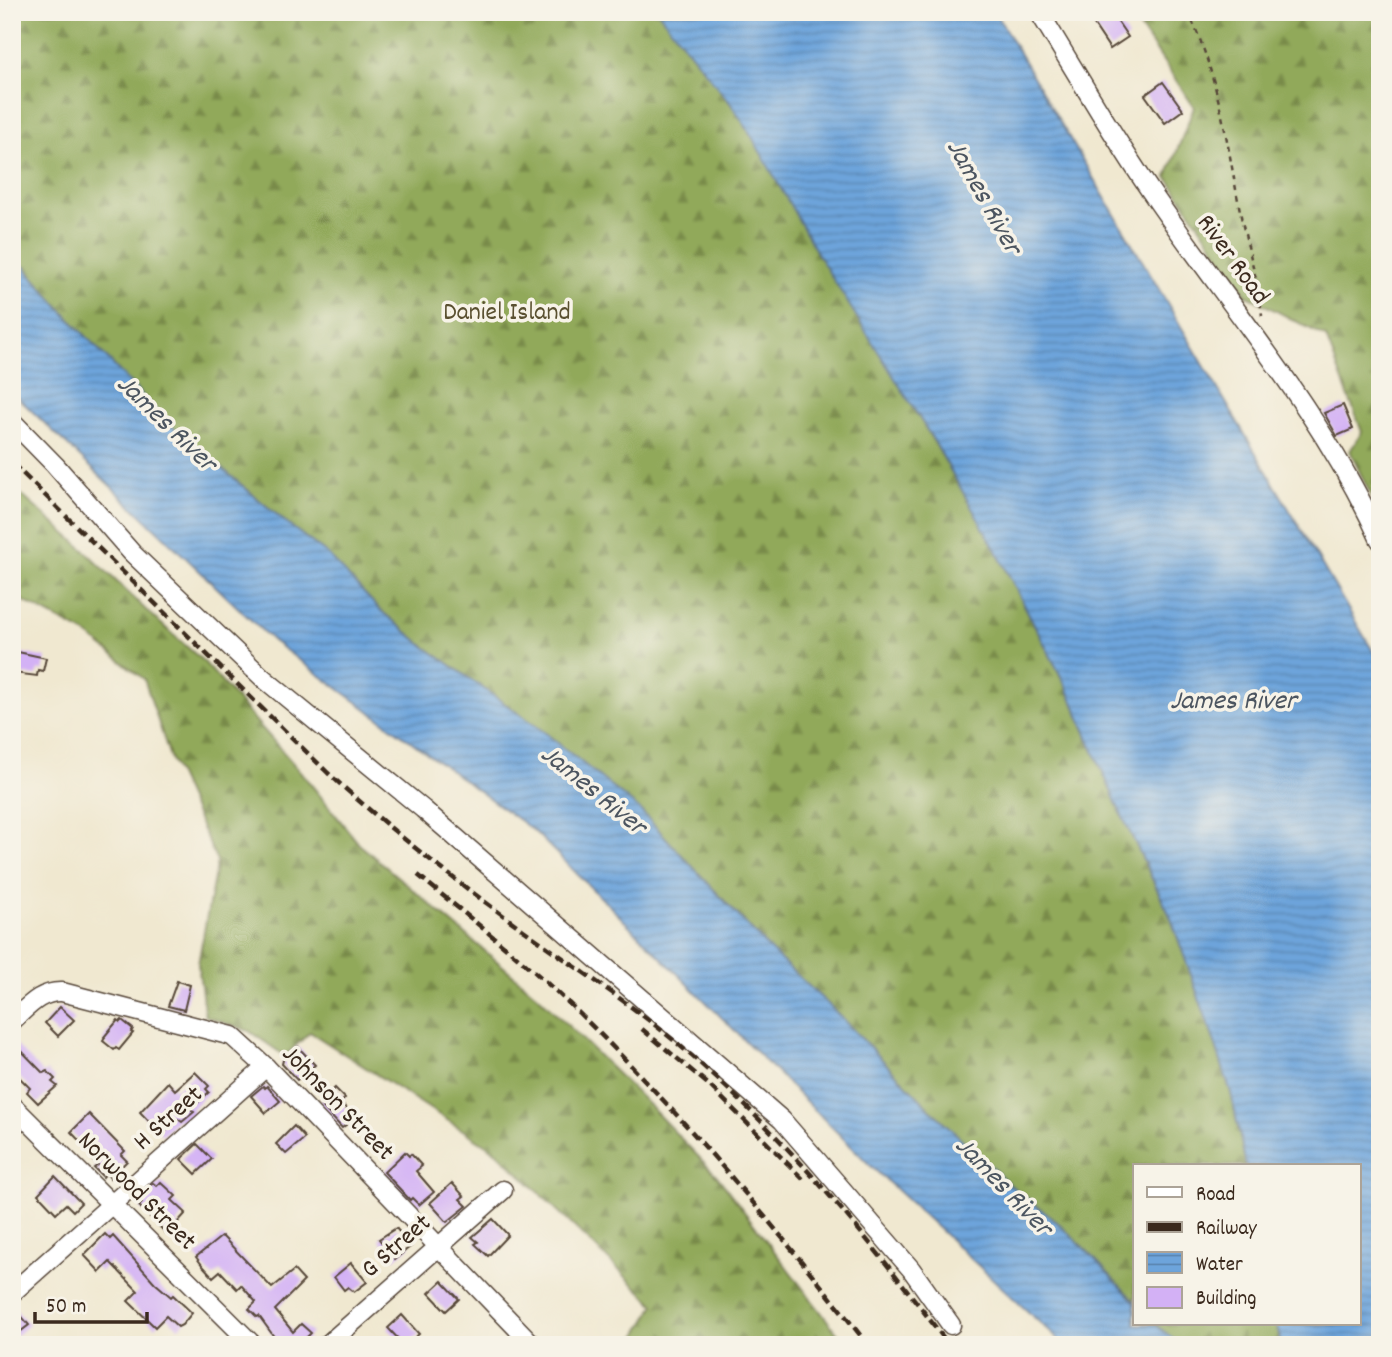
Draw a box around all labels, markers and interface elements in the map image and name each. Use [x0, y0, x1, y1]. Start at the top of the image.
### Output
water label: James River [934, 133, 1032, 266]
street label: River Road [1186, 207, 1278, 313]
park label: Daniel Island [443, 295, 571, 332]
water label: James River [106, 367, 227, 486]
water label: James River [1170, 683, 1300, 723]
water label: James River [530, 737, 656, 850]
street label: Johnson Street [272, 1038, 402, 1171]
street label: H Street [126, 1077, 212, 1160]
street label: Norwood Street [68, 1124, 204, 1260]
water label: James River [944, 1129, 1063, 1250]
legend [1133, 1164, 1360, 1326]
text: Road [1196, 1181, 1235, 1211]
street label: G Street [354, 1206, 440, 1288]
text: Railway [1196, 1215, 1257, 1245]
text: Water [1196, 1251, 1243, 1281]
scale bar [35, 1280, 147, 1324]
text: Building [1196, 1285, 1256, 1315]
text: 50 m [46, 1293, 86, 1323]

